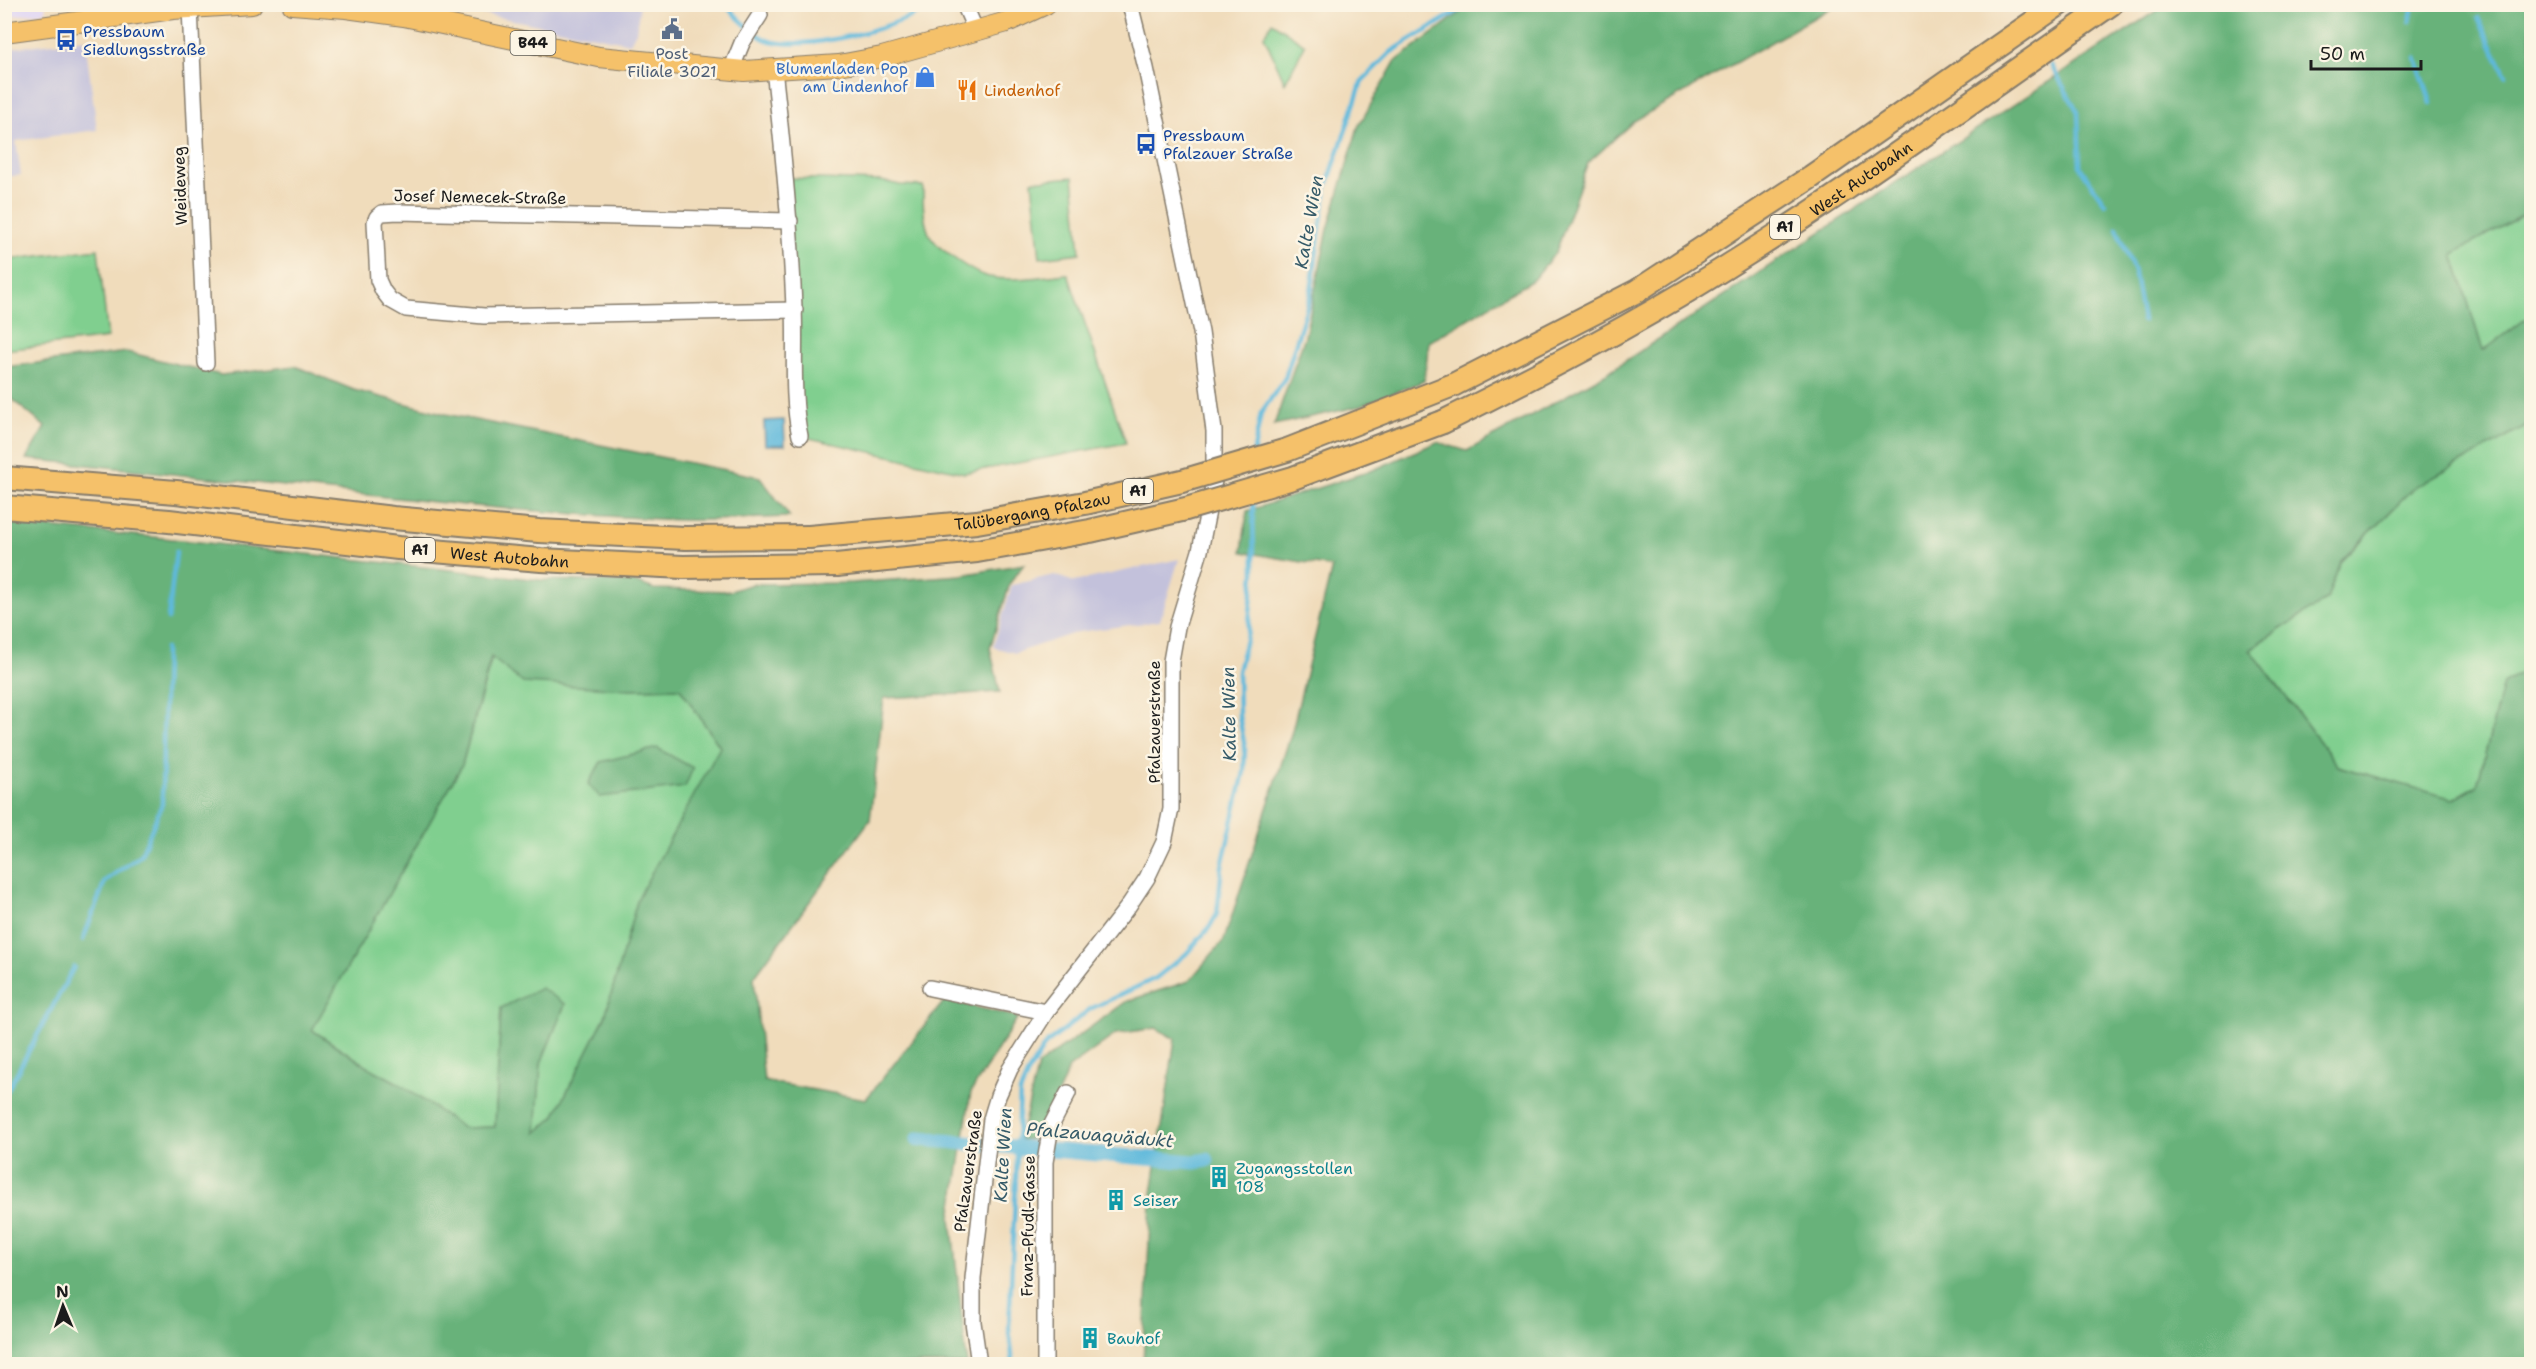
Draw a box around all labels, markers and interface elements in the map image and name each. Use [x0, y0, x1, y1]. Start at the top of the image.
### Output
public building icon: Post Filiale 3021 [660, 17, 684, 41]
place label: Pressbaum Siedlungsstraße [83, 21, 206, 60]
bus stop icon: Pressbaum Siedlungsstraße [54, 28, 78, 52]
road number: B44 [510, 31, 556, 55]
scale bar [2311, 33, 2420, 71]
text: 50 m [2320, 42, 2365, 66]
place label: Post Filiale 3021 [627, 43, 717, 82]
place label: Blumenladen Pop am Lindenhof [776, 58, 909, 97]
shop icon: Blumenladen Pop am Lindenhof [913, 65, 937, 89]
restaurant icon: Lindenhof [955, 78, 979, 102]
place label: Lindenhof [984, 80, 1061, 101]
place label: Pressbaum Pfalzauer Straße [1163, 125, 1293, 164]
bus stop icon: Pressbaum Pfalzauer Straße [1134, 132, 1158, 156]
street label: West Autobahn [1806, 136, 1916, 221]
street label: Weideweg [168, 146, 192, 226]
water label: Kalte Wien [1289, 173, 1329, 271]
street label: Josef Nemecek-Straße [393, 185, 567, 209]
road number: A1 [1770, 215, 1800, 239]
road number: A1 [1123, 479, 1153, 503]
street label: Talübergang Pfalzau [953, 487, 1113, 534]
road number: A1 [405, 538, 435, 562]
street label: West Autobahn [449, 542, 570, 572]
street label: Pfalzauerstraße [1144, 660, 1165, 784]
water label: Kalte Wien [1216, 666, 1242, 762]
water label: Kalte Wien [989, 1107, 1017, 1203]
street label: Pfalzauerstraße [949, 1109, 987, 1233]
water label: Pfalzauaquädukt [1025, 1117, 1175, 1153]
street label: Franz-Pfudl-Gasse [1016, 1155, 1040, 1297]
place label: Zugangsstollen 108 [1236, 1158, 1353, 1197]
building icon: Zugangsstollen 108 [1207, 1165, 1231, 1189]
building icon: Seiser [1104, 1188, 1128, 1212]
place label: Seiser [1133, 1190, 1179, 1211]
north arrow [33, 1276, 93, 1336]
text: N [56, 1281, 69, 1302]
building icon: Bauhof [1078, 1326, 1102, 1350]
place label: Bauhof [1107, 1328, 1162, 1349]

